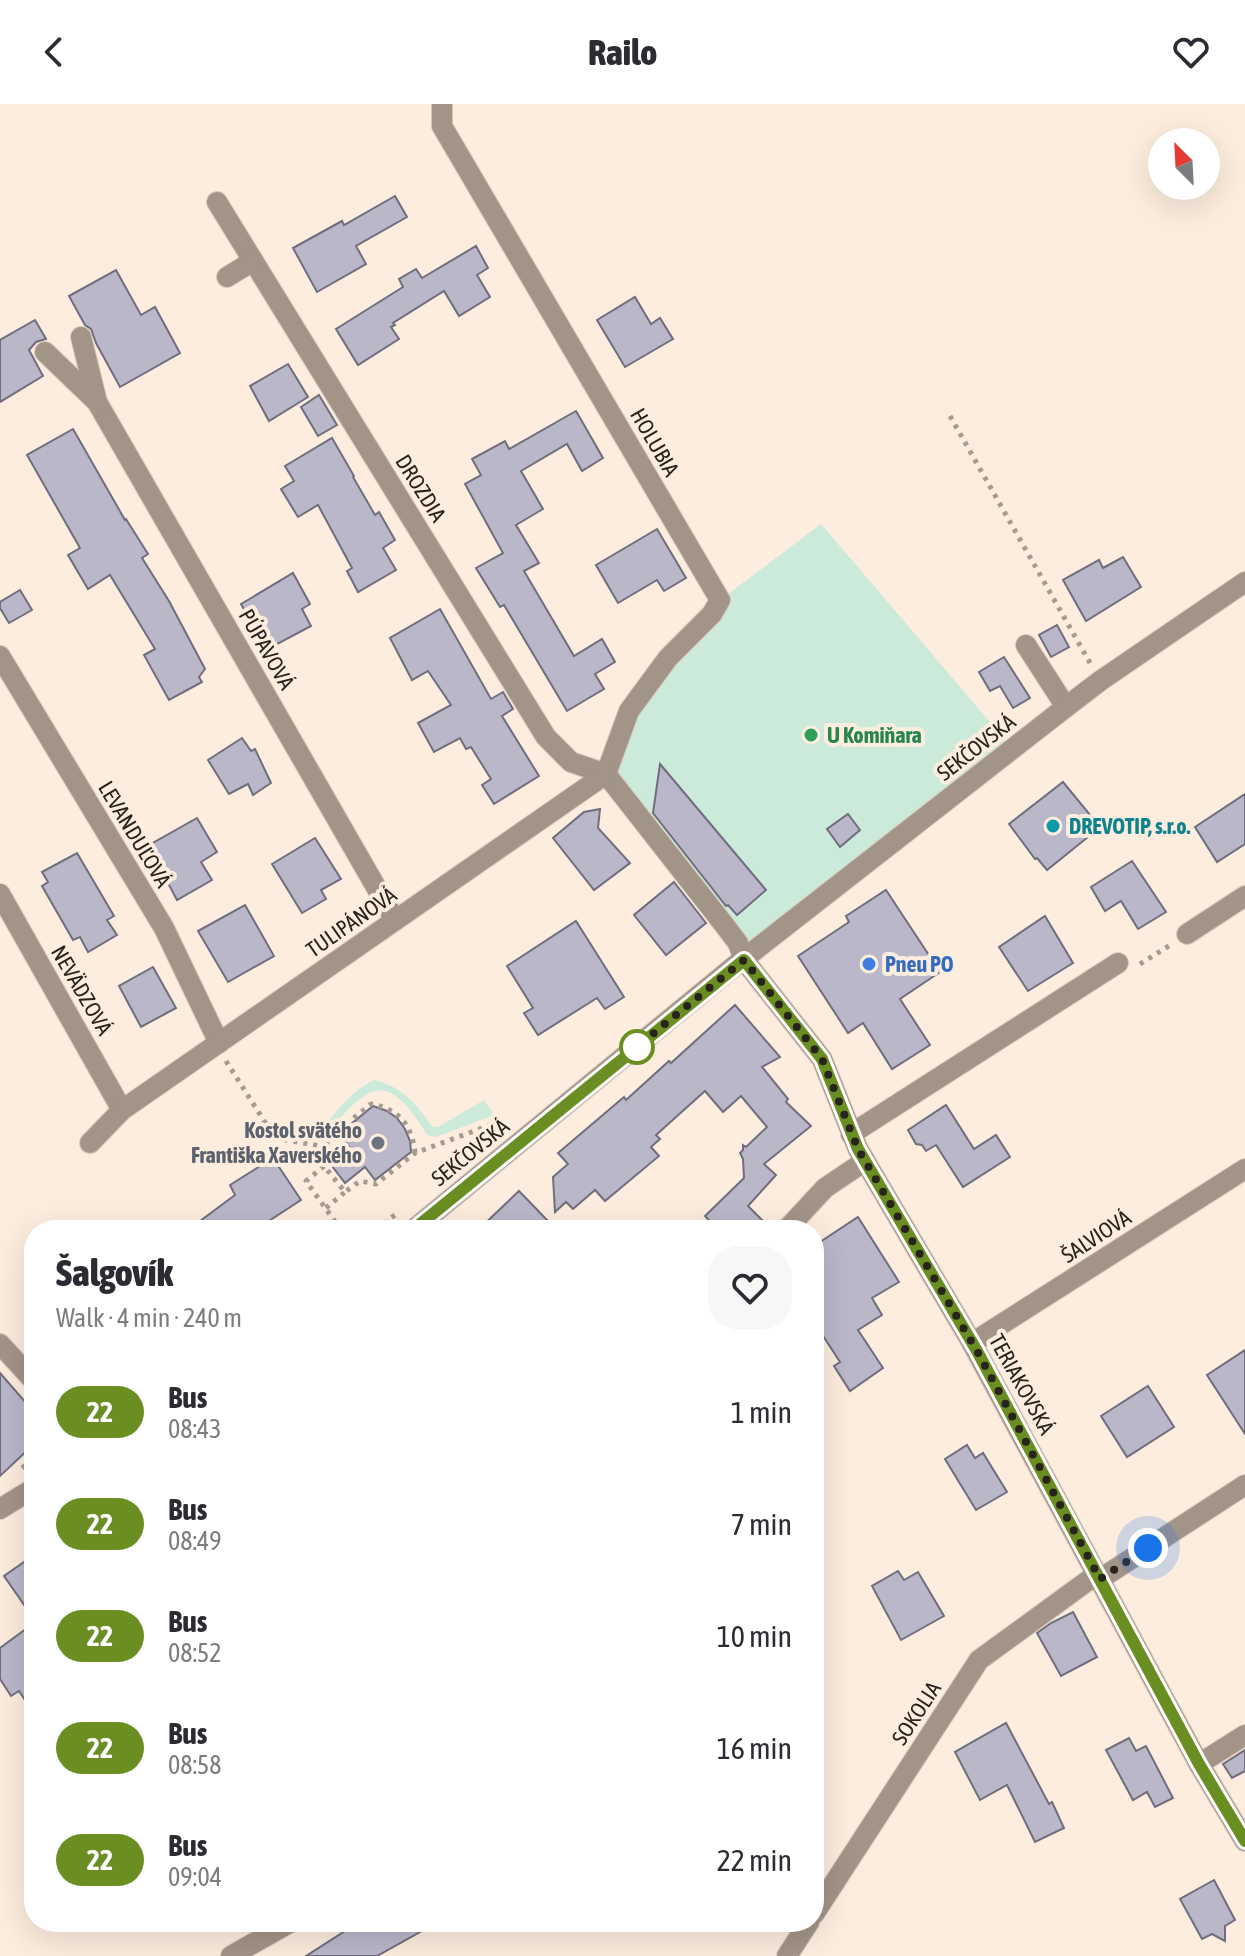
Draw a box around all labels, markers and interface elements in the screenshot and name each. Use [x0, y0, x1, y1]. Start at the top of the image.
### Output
icon: back [32, 30, 76, 74]
icon: heart [1169, 30, 1213, 74]
text: Railo [588, 31, 657, 73]
north arrow [1148, 128, 1220, 200]
map controls [1148, 128, 1220, 200]
street label: HOLUBIA [625, 403, 685, 481]
street label: DROZDIA [390, 450, 452, 527]
street label: PÚPAVOVÁ [234, 604, 300, 694]
street label: SEKČOVSKÁ [932, 708, 1021, 786]
place label: U Komiňara [827, 722, 922, 748]
marker: U Komiňara [802, 726, 820, 744]
street label: LEVANDUĽOVÁ [93, 776, 177, 892]
place label: DREVOTIP, s.r.o. [1069, 813, 1191, 839]
marker: DREVOTIP, s.r.o. [1044, 817, 1062, 835]
street label: TULIPÁNOVÁ [301, 881, 401, 963]
street label: NEVÄDZOVÁ [46, 941, 118, 1040]
place label: Pneu PO [885, 951, 954, 977]
marker: Pneu PO [860, 955, 878, 973]
unlabelled marker [620, 1030, 654, 1064]
street label: SEKČOVSKÁ [426, 1113, 514, 1191]
place label: Kostol svätého Františka Xaverského [191, 1117, 362, 1168]
marker: Kostol svätého Františka Xaverského [369, 1134, 387, 1152]
street label: ŠALVIOVÁ [1056, 1204, 1136, 1268]
button: heart [708, 1246, 792, 1330]
text: Šalgovík [56, 1251, 173, 1294]
text: Walk · 4 min · 240 m [56, 1303, 242, 1333]
street label: TERIAKOVSKÁ [984, 1329, 1060, 1439]
text: Bus [168, 1380, 207, 1414]
text: 1 min [731, 1395, 792, 1429]
text: 22 [87, 1396, 113, 1428]
text: 08:43 [168, 1414, 222, 1444]
text: Bus [168, 1492, 207, 1526]
text: 7 min [731, 1507, 792, 1541]
text: 22 [87, 1508, 113, 1540]
text: 08:49 [168, 1526, 222, 1556]
your location [1128, 1528, 1168, 1568]
text: Bus [168, 1604, 207, 1638]
text: 10 min [717, 1619, 792, 1653]
text: 22 [87, 1620, 113, 1652]
text: 08:52 [168, 1638, 222, 1668]
street label: SOKOLIA [886, 1676, 946, 1749]
text: Bus [168, 1716, 207, 1750]
text: 16 min [717, 1731, 792, 1765]
text: 22 [87, 1732, 113, 1764]
text: 08:58 [168, 1750, 222, 1780]
text: Bus [168, 1828, 207, 1862]
text: 22 min [717, 1843, 792, 1877]
text: 22 [87, 1844, 113, 1876]
text: 09:04 [168, 1862, 222, 1892]

